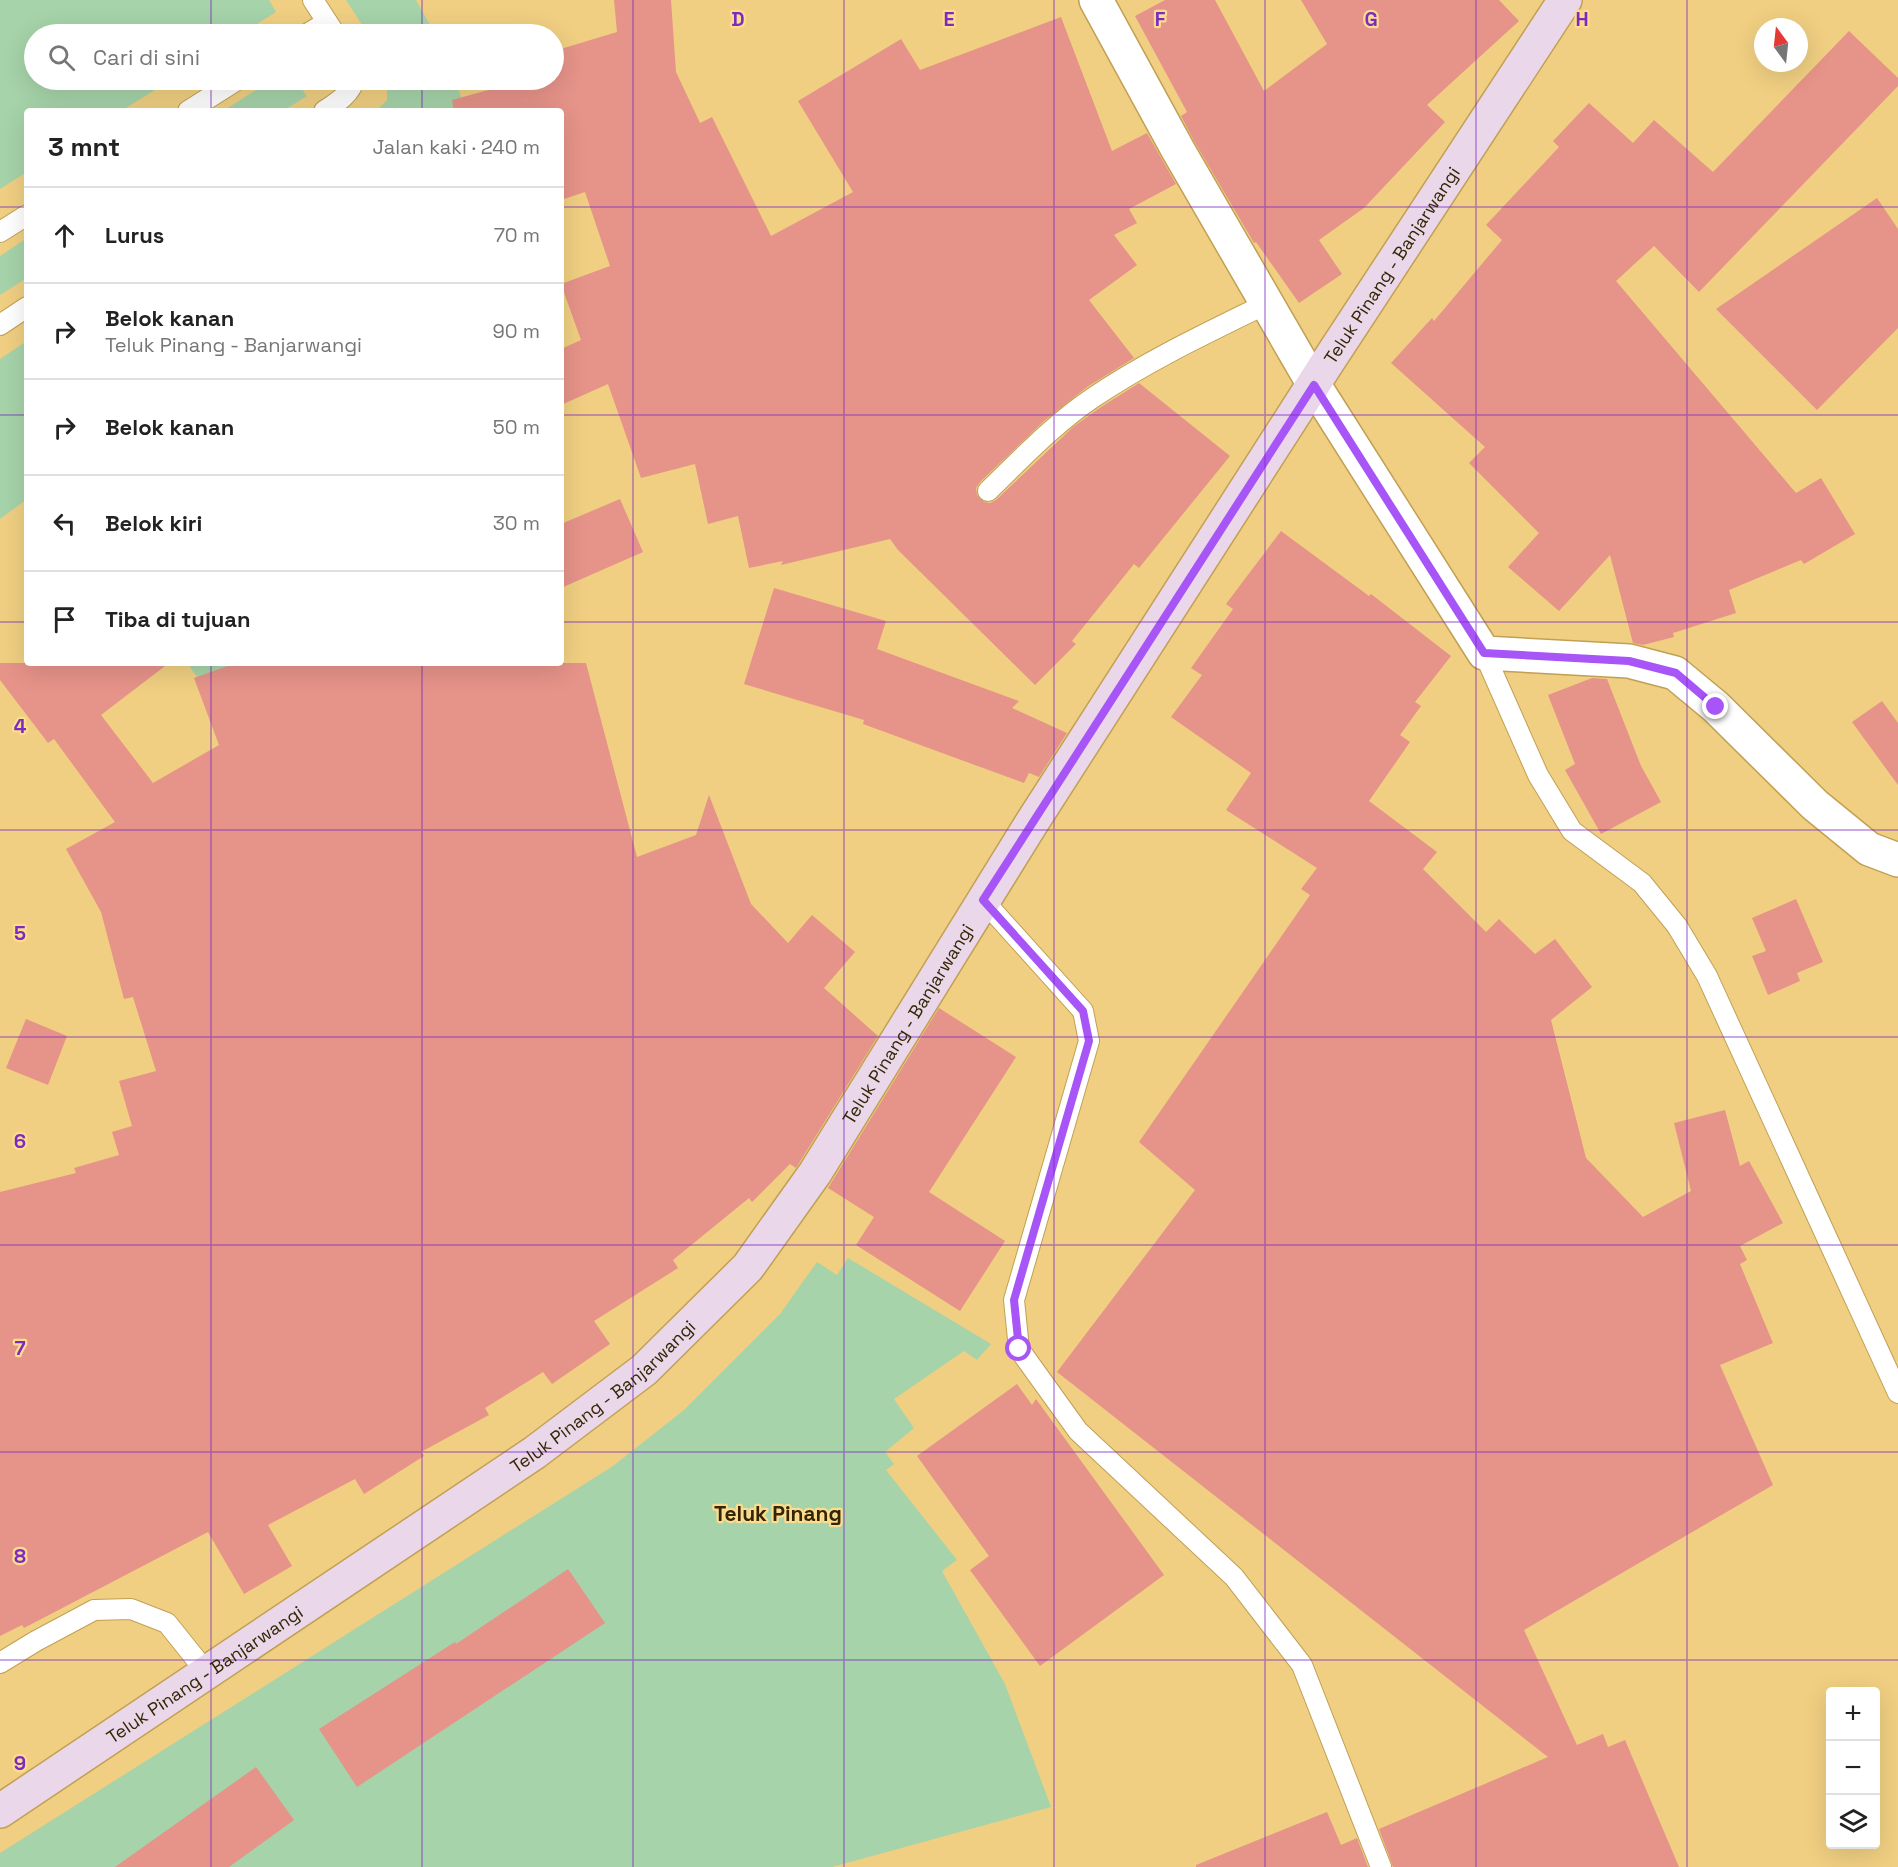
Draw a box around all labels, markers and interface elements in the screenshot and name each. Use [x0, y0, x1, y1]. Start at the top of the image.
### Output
text: D [731, 6, 745, 32]
text: E [943, 6, 955, 32]
text: F [1155, 6, 1166, 32]
text: G [1364, 6, 1378, 32]
text: H [1575, 6, 1589, 32]
north arrow [1754, 18, 1808, 72]
search box [24, 24, 564, 90]
icon: search [45, 41, 78, 74]
text: Cari di sini [93, 43, 200, 71]
text: 3 mnt [48, 130, 120, 164]
text: Jalan kaki · 240 m [372, 134, 540, 160]
street label: Teluk Pinang - Banjarwangi [1318, 162, 1464, 368]
icon: ahead [48, 219, 81, 252]
text: Lurus [105, 221, 164, 249]
text: 70 m [494, 222, 540, 248]
text: Belok kanan [105, 304, 234, 332]
icon: right [48, 315, 81, 348]
text: 90 m [493, 318, 540, 344]
text: Teluk Pinang - Banjarwangi [105, 332, 362, 358]
icon: right [48, 411, 81, 444]
text: Belok kanan [105, 413, 234, 441]
text: 50 m [493, 414, 540, 440]
icon: left [48, 507, 81, 540]
text: Belok kiri [105, 509, 202, 537]
text: 30 m [493, 510, 540, 536]
icon: arrive [48, 603, 81, 636]
text: Tiba di tujuan [105, 605, 251, 633]
route end [1702, 693, 1728, 719]
text: 4 [14, 713, 27, 739]
street label: Teluk Pinang - Banjarwangi [837, 919, 978, 1128]
text: 5 [14, 920, 26, 946]
text: 6 [14, 1128, 26, 1154]
street label: Teluk Pinang - Banjarwangi [505, 1315, 700, 1477]
text: 7 [14, 1335, 26, 1361]
route start [1005, 1335, 1031, 1361]
district label: Teluk Pinang [714, 1500, 842, 1527]
text: 8 [14, 1543, 26, 1569]
street label: Teluk Pinang - Banjarwangi [102, 1600, 307, 1748]
map controls [1826, 1687, 1880, 1849]
button: + [1826, 1687, 1880, 1741]
button: − [1826, 1741, 1880, 1795]
text: 9 [14, 1750, 26, 1776]
button: layers [1826, 1795, 1880, 1849]

